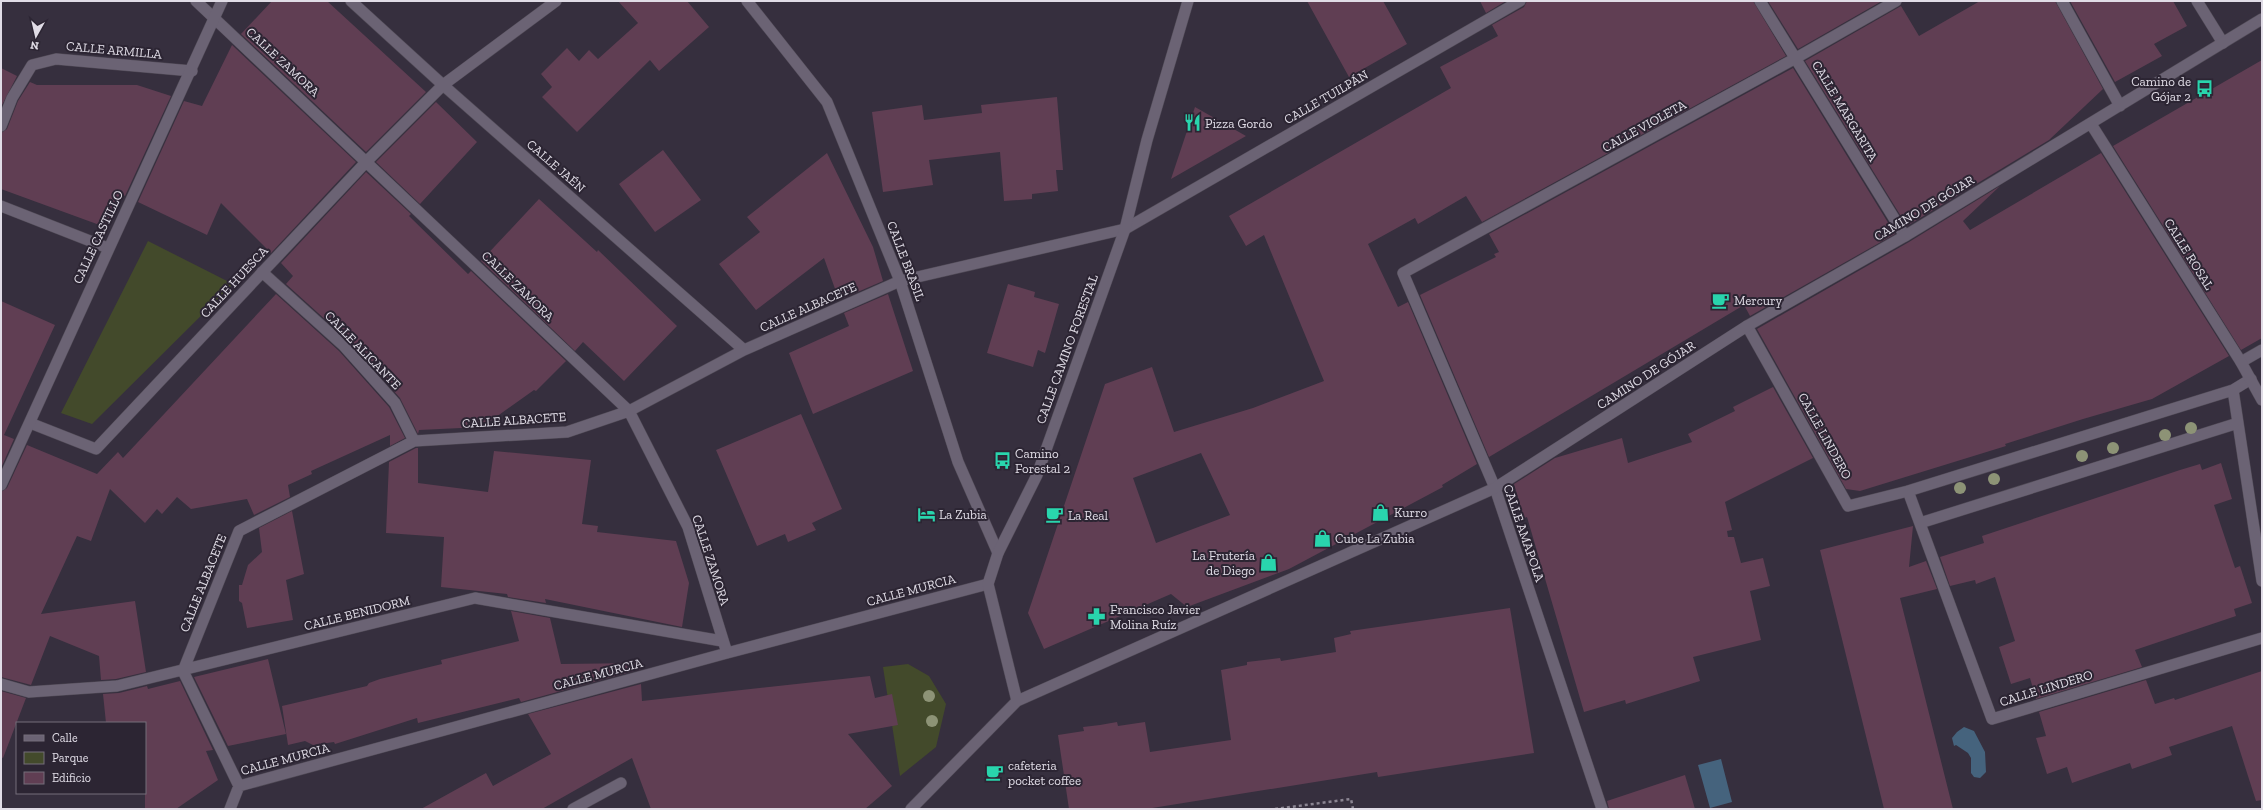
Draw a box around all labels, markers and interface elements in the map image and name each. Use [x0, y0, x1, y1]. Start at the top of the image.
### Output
north arrow [16, 16, 56, 56]
street label: CALLE ZAMORA [243, 24, 323, 100]
text: N [29, 38, 40, 52]
street label: CALLE ARMILLA [66, 38, 163, 62]
street label: CALLE MARGARITA [1809, 58, 1881, 164]
street label: CALLE TUILPÁN [1281, 67, 1371, 127]
place label: Camino de Gójar 2 [2131, 74, 2191, 105]
bus stop icon: Camino de Gójar 2 [2194, 78, 2214, 98]
street label: CALLE VIOLETA [1600, 97, 1689, 155]
restaurant icon: Pizza Gordo [1182, 113, 1202, 133]
place label: Pizza Gordo [1205, 116, 1273, 131]
street label: CALLE JAÉN [524, 137, 589, 196]
street label: CAMINO DE GÓJAR [1871, 172, 1977, 244]
street label: CALLE CASTILLO [70, 188, 126, 286]
street label: CALLE ROSAL [2161, 216, 2217, 292]
street label: CALLE BRASIL [884, 219, 928, 303]
street label: CALLE HUESCA [197, 243, 271, 321]
street label: CALLE ZAMORA [479, 248, 558, 325]
street label: CALLE CAMINO FORESTAL [1033, 272, 1101, 426]
street label: CALLE ALBACETE [757, 279, 859, 335]
cafe icon: Mercury [1711, 290, 1731, 310]
place label: Mercury [1734, 293, 1782, 308]
street label: CALLE ALICANTE [322, 308, 404, 392]
street label: CAMINO DE GÓJAR [1594, 338, 1698, 412]
street label: CALLE LINDERO [1795, 390, 1855, 482]
street label: CALLE ALBACETE [462, 409, 567, 431]
place label: Camino Forestal 2 [1015, 446, 1070, 476]
bus stop icon: Camino Forestal 2 [992, 450, 1012, 470]
street label: CALLE AMAPOLA [1500, 482, 1548, 584]
shop icon: Kurro [1371, 502, 1391, 522]
hotel icon: La Zubia [916, 504, 936, 524]
cafe icon: La Real [1045, 505, 1065, 525]
place label: Kurro [1394, 505, 1427, 520]
place label: La Zubia [939, 507, 988, 522]
place label: La Real [1068, 508, 1109, 523]
street label: CALLE ZAMORA [689, 513, 733, 608]
shop icon: Cube La Zubia [1312, 528, 1332, 548]
place label: Cube La Zubia [1335, 531, 1415, 546]
street label: CALLE ALBACETE [177, 532, 230, 634]
place label: La Frutería de Diego [1192, 548, 1256, 578]
shop icon: La Frutería de Diego [1258, 552, 1278, 572]
street label: CALLE MURCIA [865, 571, 958, 609]
street label: CALLE BENIDORM [302, 593, 412, 633]
place label: Francisco Javier Molina Ruíz [1110, 602, 1201, 632]
pharmacy icon: Francisco Javier Molina Ruíz [1087, 606, 1107, 626]
street label: CALLE MURCIA [552, 655, 645, 693]
street label: CALLE LINDERO [1998, 667, 2094, 709]
legend [16, 722, 146, 794]
text: Calle [52, 731, 78, 745]
street label: CALLE MURCIA [239, 740, 332, 778]
text: Parque [52, 751, 89, 765]
place label: cafeteria pocket coffee [1008, 758, 1081, 788]
cafe icon: cafeteria pocket coffee [985, 762, 1005, 782]
text: Edificio [52, 771, 91, 785]

